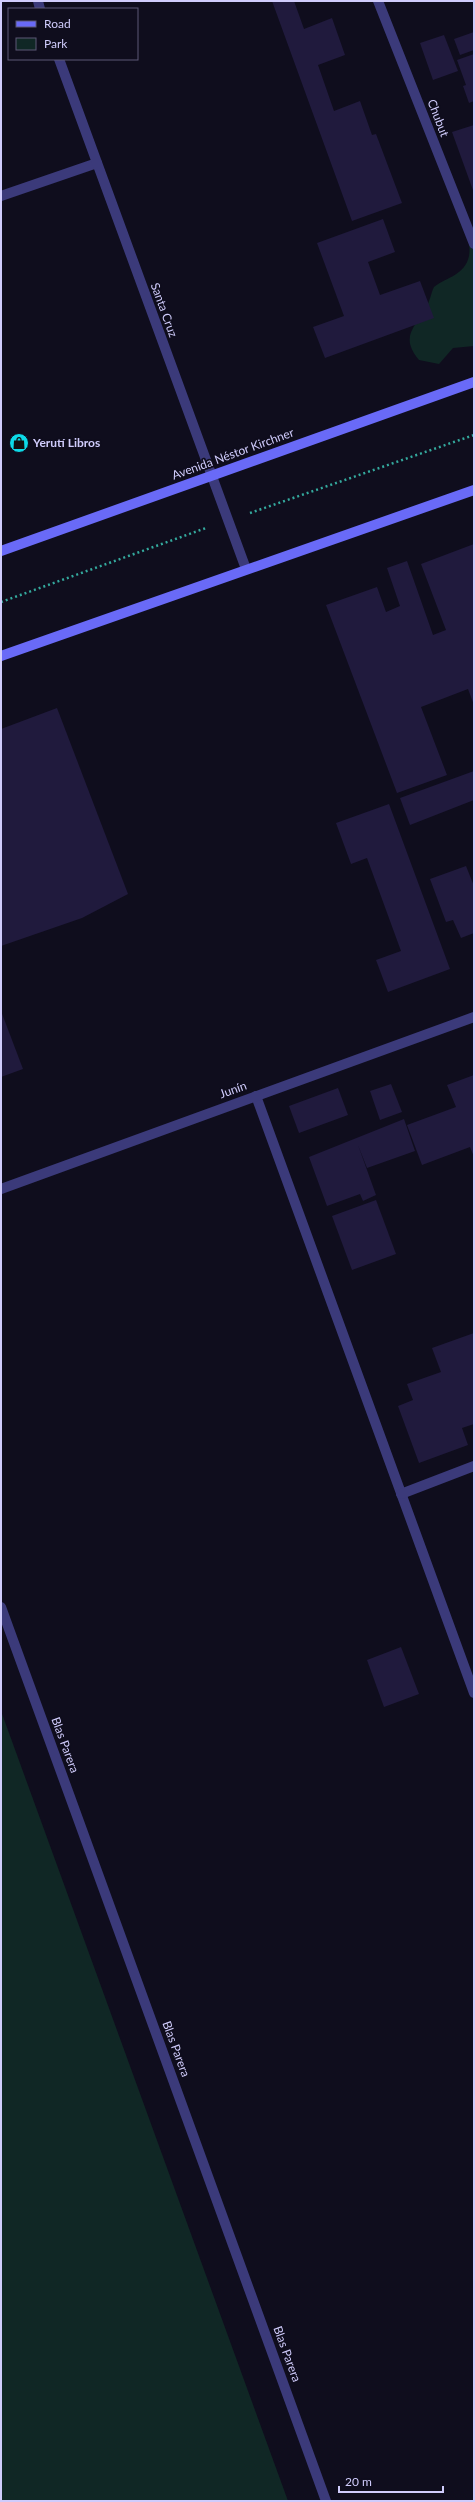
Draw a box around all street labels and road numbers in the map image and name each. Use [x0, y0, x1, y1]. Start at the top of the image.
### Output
street label: Chubut [424, 97, 453, 139]
street label: Santa Cruz [148, 281, 181, 340]
street label: Avenida Néstor Kirchner [170, 424, 297, 483]
street label: Junín [217, 1078, 248, 1101]
street label: Blas Parera [48, 1715, 83, 1775]
street label: Blas Parera [159, 2019, 194, 2079]
street label: Blas Parera [270, 2324, 305, 2384]

